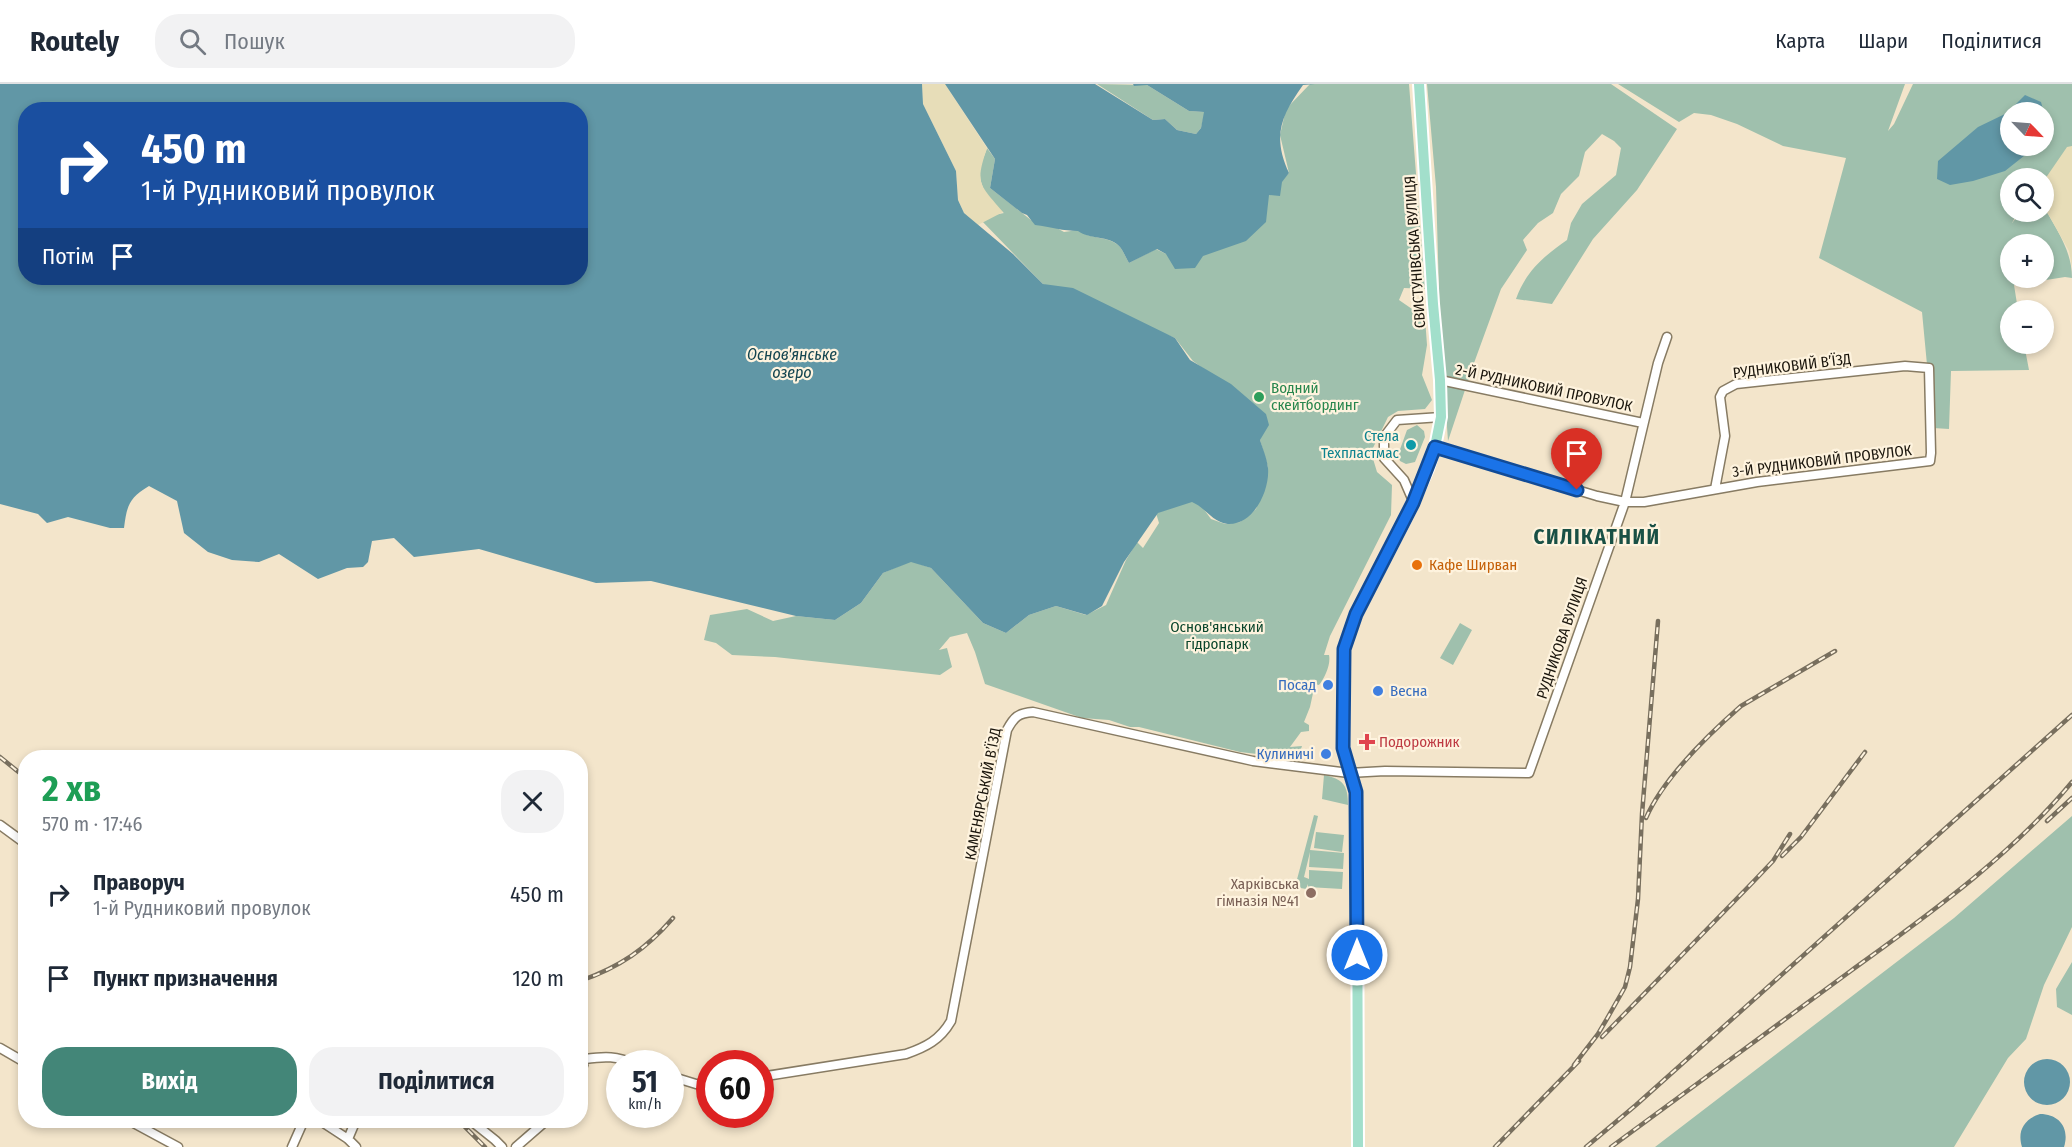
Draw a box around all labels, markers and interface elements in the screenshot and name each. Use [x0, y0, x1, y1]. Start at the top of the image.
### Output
search box [155, 14, 575, 68]
text: Routely [30, 25, 119, 58]
icon: search [176, 25, 209, 58]
text: Пошук [224, 28, 285, 55]
text: Карта [1775, 28, 1825, 54]
text: Шари [1858, 28, 1908, 54]
text: Поділитися [1941, 28, 2042, 54]
north arrow [2000, 102, 2054, 156]
map controls [2000, 102, 2054, 354]
text: 450 m [141, 124, 247, 174]
icon: right [42, 126, 120, 204]
button: search [2000, 168, 2054, 222]
text: 1-й Рудниковий провулок [141, 175, 435, 207]
street label: СВИСТУНІВСЬКА ВУЛИЦЯ [1401, 175, 1429, 329]
button: + [2000, 234, 2054, 288]
icon: arrive [106, 240, 139, 273]
text: Потім [42, 243, 94, 270]
button: − [2000, 300, 2054, 354]
water label: Основ'янське озеро [747, 345, 837, 382]
street label: РУДНИКОВИЙ В’ЇЗД [1732, 350, 1852, 382]
street label: 2-Й РУДНИКОВИЙ ПРОВУЛОК [1454, 360, 1634, 416]
place label: Водний скейтбординг [1271, 379, 1359, 414]
marker: Водний скейтбординг [1252, 390, 1266, 404]
place label: Стела Техпластмас [1321, 427, 1400, 462]
pin [1551, 428, 1602, 490]
icon: arrive [1560, 437, 1593, 470]
marker: Стела Техпластмас [1404, 438, 1418, 452]
street label: 3-Й РУДНИКОВИЙ ПРОВУЛОК [1731, 441, 1913, 481]
district label: СИЛІКАТНИЙ [1533, 523, 1661, 550]
place label: Кафе Ширван [1429, 556, 1517, 574]
marker: Кафе Ширван [1410, 558, 1424, 572]
street label: РУДНИКОВА ВУЛИЦЯ [1533, 575, 1591, 701]
park label: Основ'янський гідропарк [1170, 618, 1264, 653]
place label: Посад [1278, 676, 1316, 694]
marker: Посад [1321, 678, 1335, 692]
place label: Весна [1390, 682, 1427, 700]
marker: Весна [1371, 684, 1385, 698]
street label: КАМЕНЯРСЬКИЙ В’ЇЗД [961, 726, 1005, 862]
place label: Подорожник [1379, 733, 1460, 751]
marker: Подорожник [1360, 735, 1374, 749]
place label: Кулиничі [1257, 745, 1314, 763]
marker: Кулиничі [1319, 747, 1333, 761]
text: 2 хв [42, 767, 101, 811]
button: close [501, 770, 564, 833]
text: 570 m · 17:46 [42, 812, 142, 836]
text: Праворуч [93, 869, 185, 896]
place label: Харківська гімназія №41 [1216, 875, 1299, 910]
icon: right [42, 878, 75, 911]
text: 450 m [510, 881, 564, 908]
marker: Харківська гімназія №41 [1304, 886, 1318, 900]
text: 1-й Рудниковий провулок [93, 896, 311, 920]
position arrow [1325, 923, 1389, 987]
icon: arrive [42, 962, 75, 995]
text: Пункт призначення [93, 965, 278, 992]
text: 120 m [512, 965, 564, 992]
button: Вихід [42, 1047, 297, 1116]
button: Поділитися [309, 1047, 564, 1116]
speed limit sign: 60 [696, 1050, 774, 1128]
text: 51 [632, 1064, 658, 1100]
text: km/h [628, 1095, 662, 1113]

